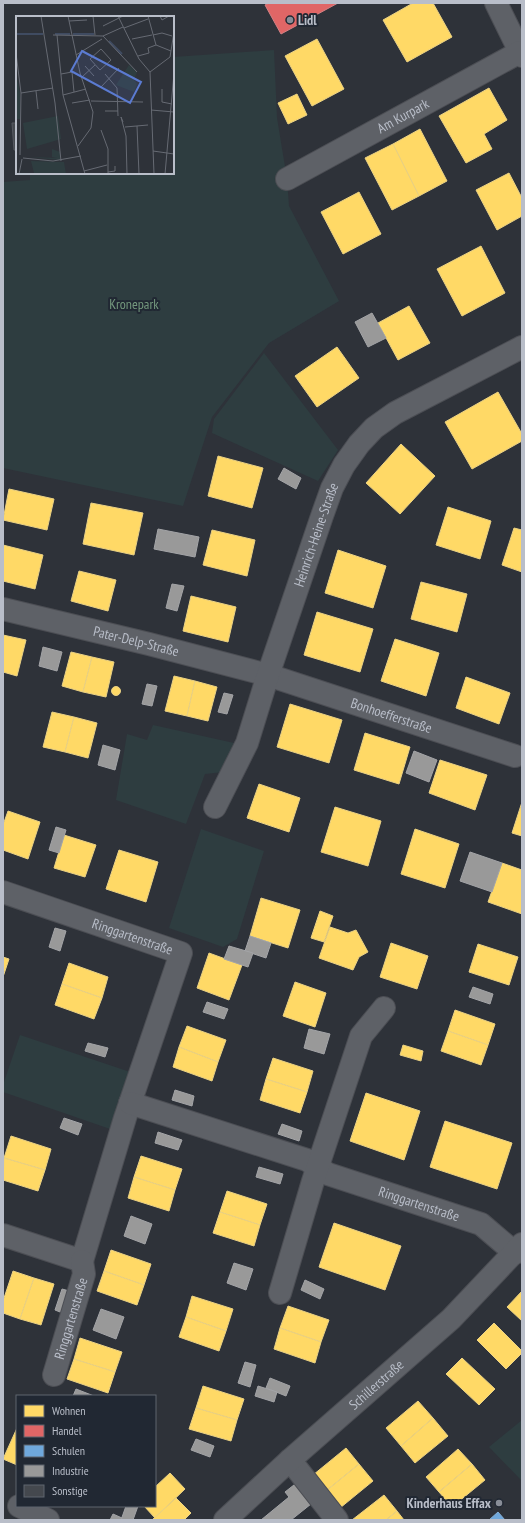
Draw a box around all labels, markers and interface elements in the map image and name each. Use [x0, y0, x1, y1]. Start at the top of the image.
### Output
place label: Lidl [298, 11, 317, 29]
marker: Lidl [285, 15, 295, 25]
inset map [16, 16, 174, 174]
street label: Am Kurpark [374, 94, 432, 137]
park label: Kronepark [109, 295, 159, 313]
street label: Heinrich-Heine-Straße [290, 479, 342, 589]
street label: Pater-Delp-Straße [92, 622, 181, 660]
street label: Bonhoefferstraße [349, 694, 434, 737]
street label: Ringgartenstraße [90, 914, 176, 959]
street label: Ringgartenstraße [376, 1182, 462, 1225]
street label: Ringgartenstraße [50, 1275, 91, 1361]
street label: Schillerstraße [345, 1356, 407, 1413]
legend [16, 1395, 156, 1507]
text: Wohnen [52, 1403, 86, 1418]
text: Handel [52, 1423, 82, 1438]
text: Schulen [52, 1443, 85, 1458]
text: Industrie [52, 1463, 89, 1478]
text: Sonstige [52, 1483, 88, 1498]
place label: Kinderhaus Effax [406, 1494, 492, 1512]
marker: Kinderhaus Effax [494, 1498, 504, 1508]

